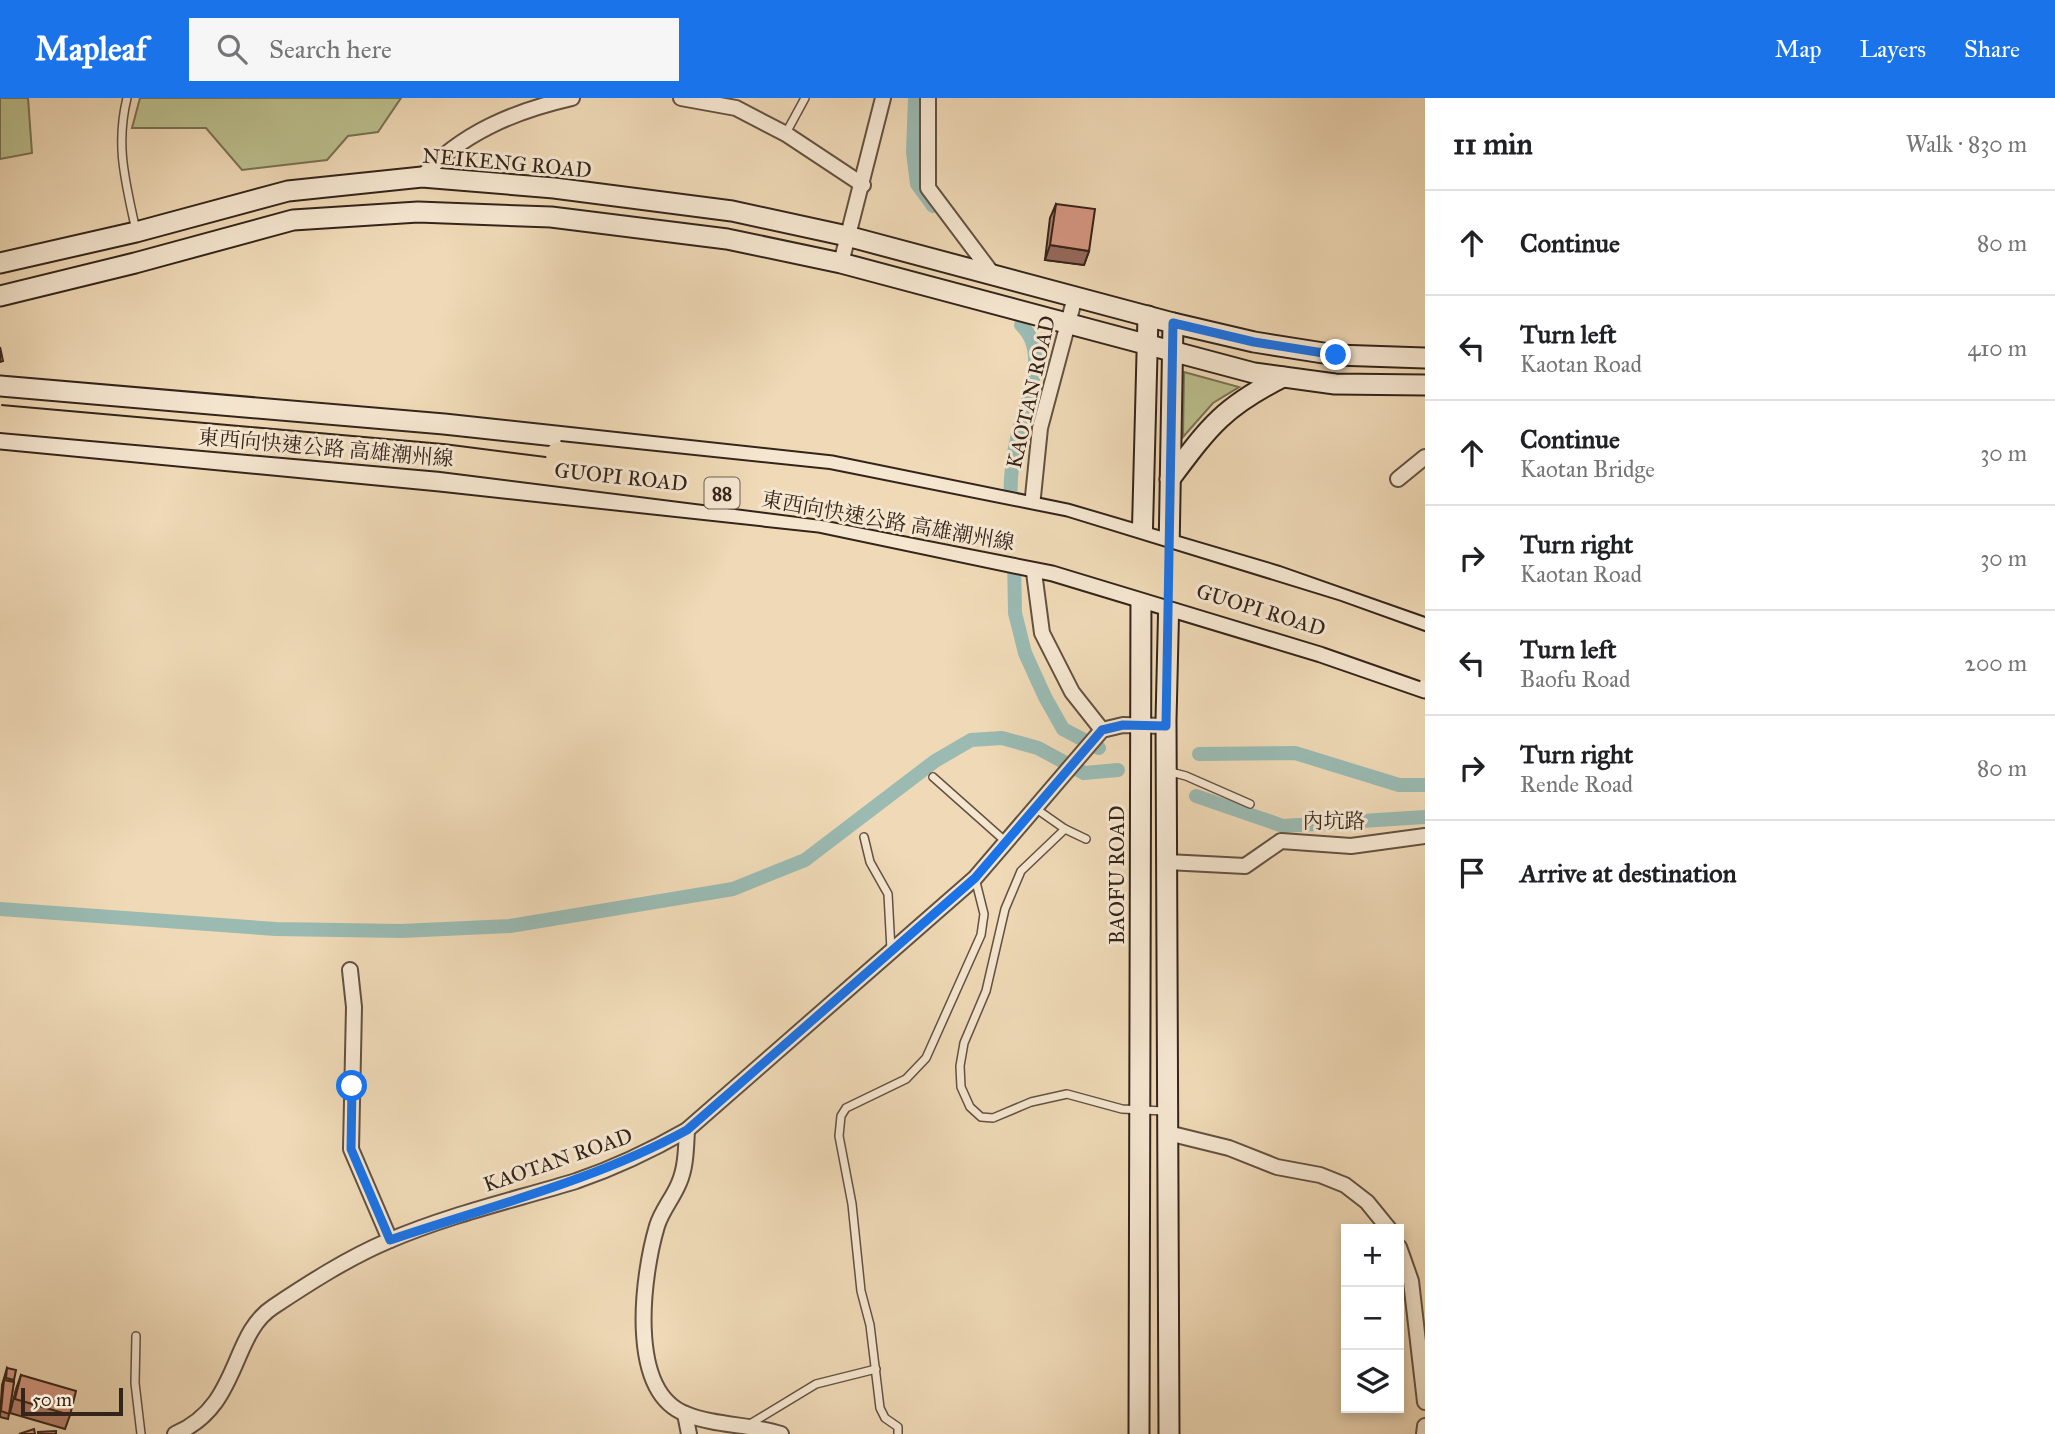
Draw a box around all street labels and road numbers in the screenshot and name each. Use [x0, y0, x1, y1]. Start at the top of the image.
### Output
street label: NEIKENG ROAD [421, 143, 593, 183]
street label: KAOTAN ROAD [1001, 313, 1061, 471]
street label: 東西向快速公路 高雄潮州線 [197, 424, 455, 472]
street label: GUOPI ROAD [553, 457, 689, 497]
road number: 88 [704, 478, 740, 508]
street label: 東西向快速公路 高雄潮州線 [759, 486, 1017, 556]
street label: GUOPI ROAD [1193, 578, 1329, 642]
street label: BAOFU ROAD [1104, 806, 1130, 944]
street label: 內坑路 [1303, 808, 1366, 834]
street label: KAOTAN ROAD [480, 1122, 636, 1198]

